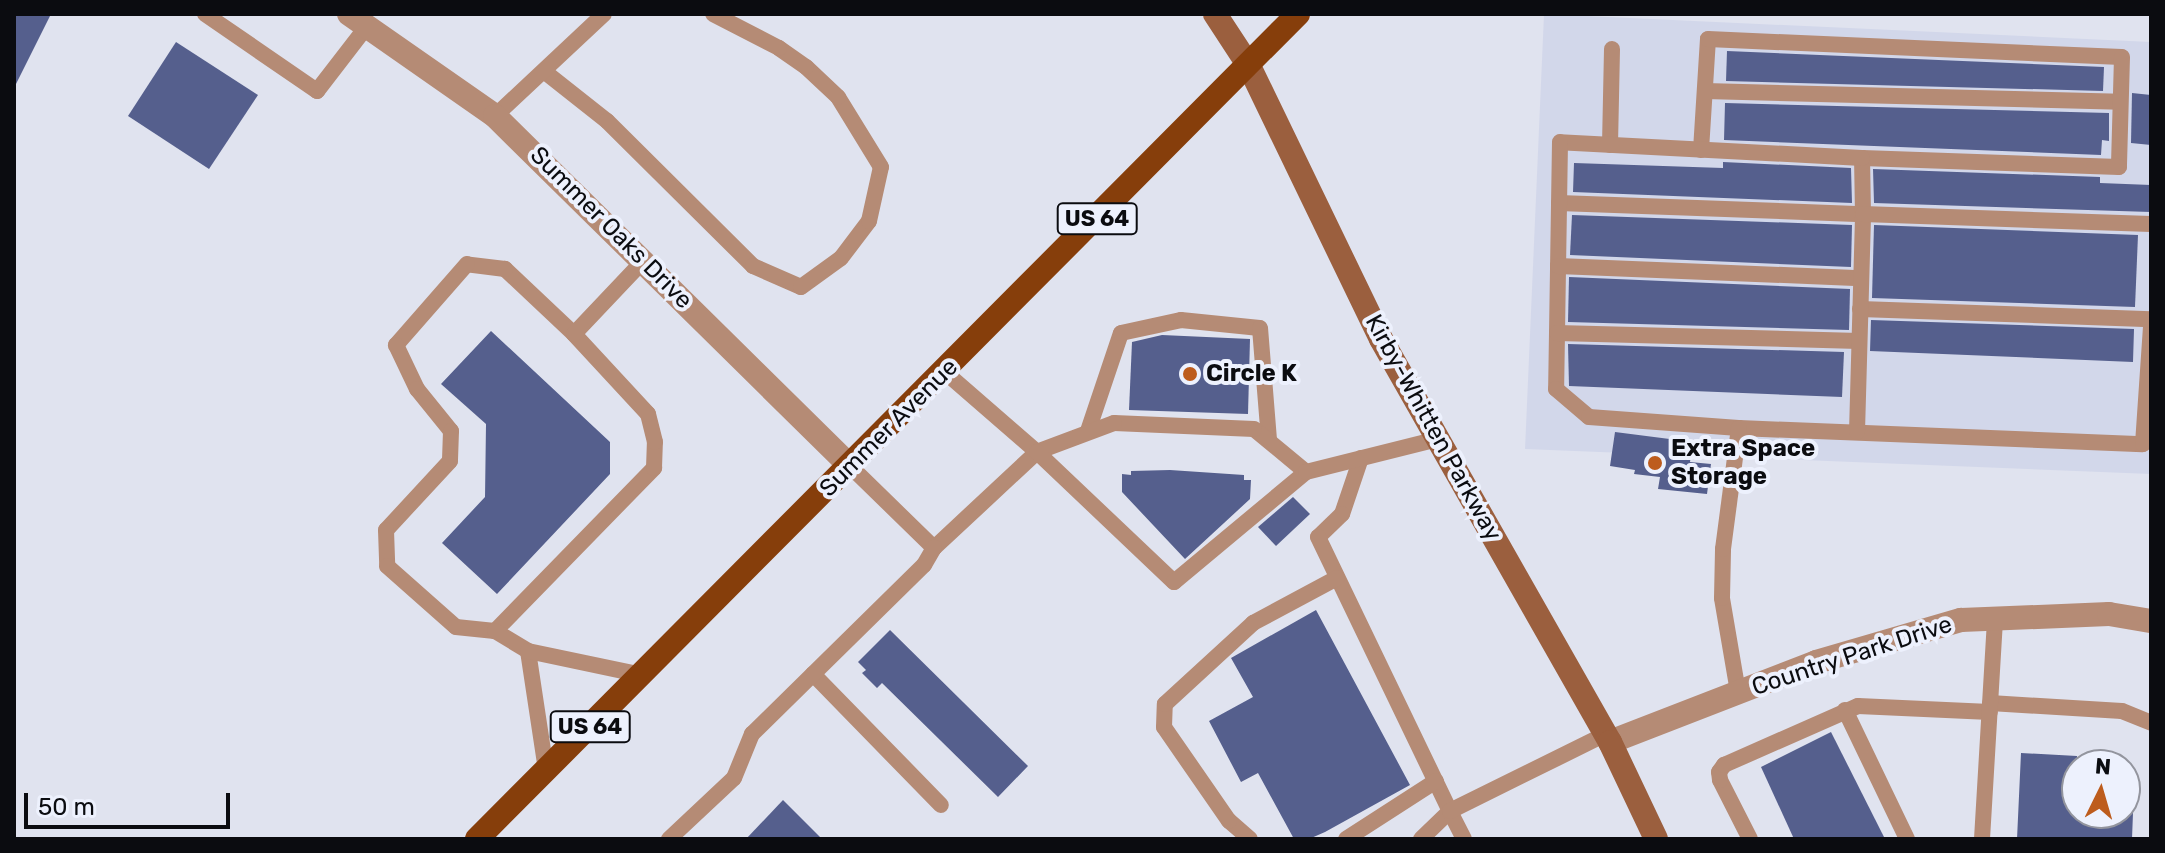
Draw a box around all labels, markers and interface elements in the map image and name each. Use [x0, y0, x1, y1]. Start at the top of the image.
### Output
street label: Summer Oaks Drive [524, 141, 698, 315]
road number: US 64 [1055, 201, 1139, 237]
street label: Kirby-Whitten Parkway [1359, 310, 1507, 546]
street label: Summer Avenue [814, 353, 964, 503]
place label: Circle K [1206, 360, 1297, 388]
marker: Circle K [1181, 365, 1199, 383]
place label: Extra Space Storage [1671, 435, 1815, 491]
marker: Extra Space Storage [1646, 454, 1664, 472]
street label: Country Park Drive [1748, 610, 1956, 702]
road number: US 64 [548, 709, 632, 745]
north arrow [2061, 749, 2141, 829]
text: N [2094, 752, 2112, 781]
scale bar [28, 777, 234, 827]
text: 50 m [38, 793, 95, 821]

